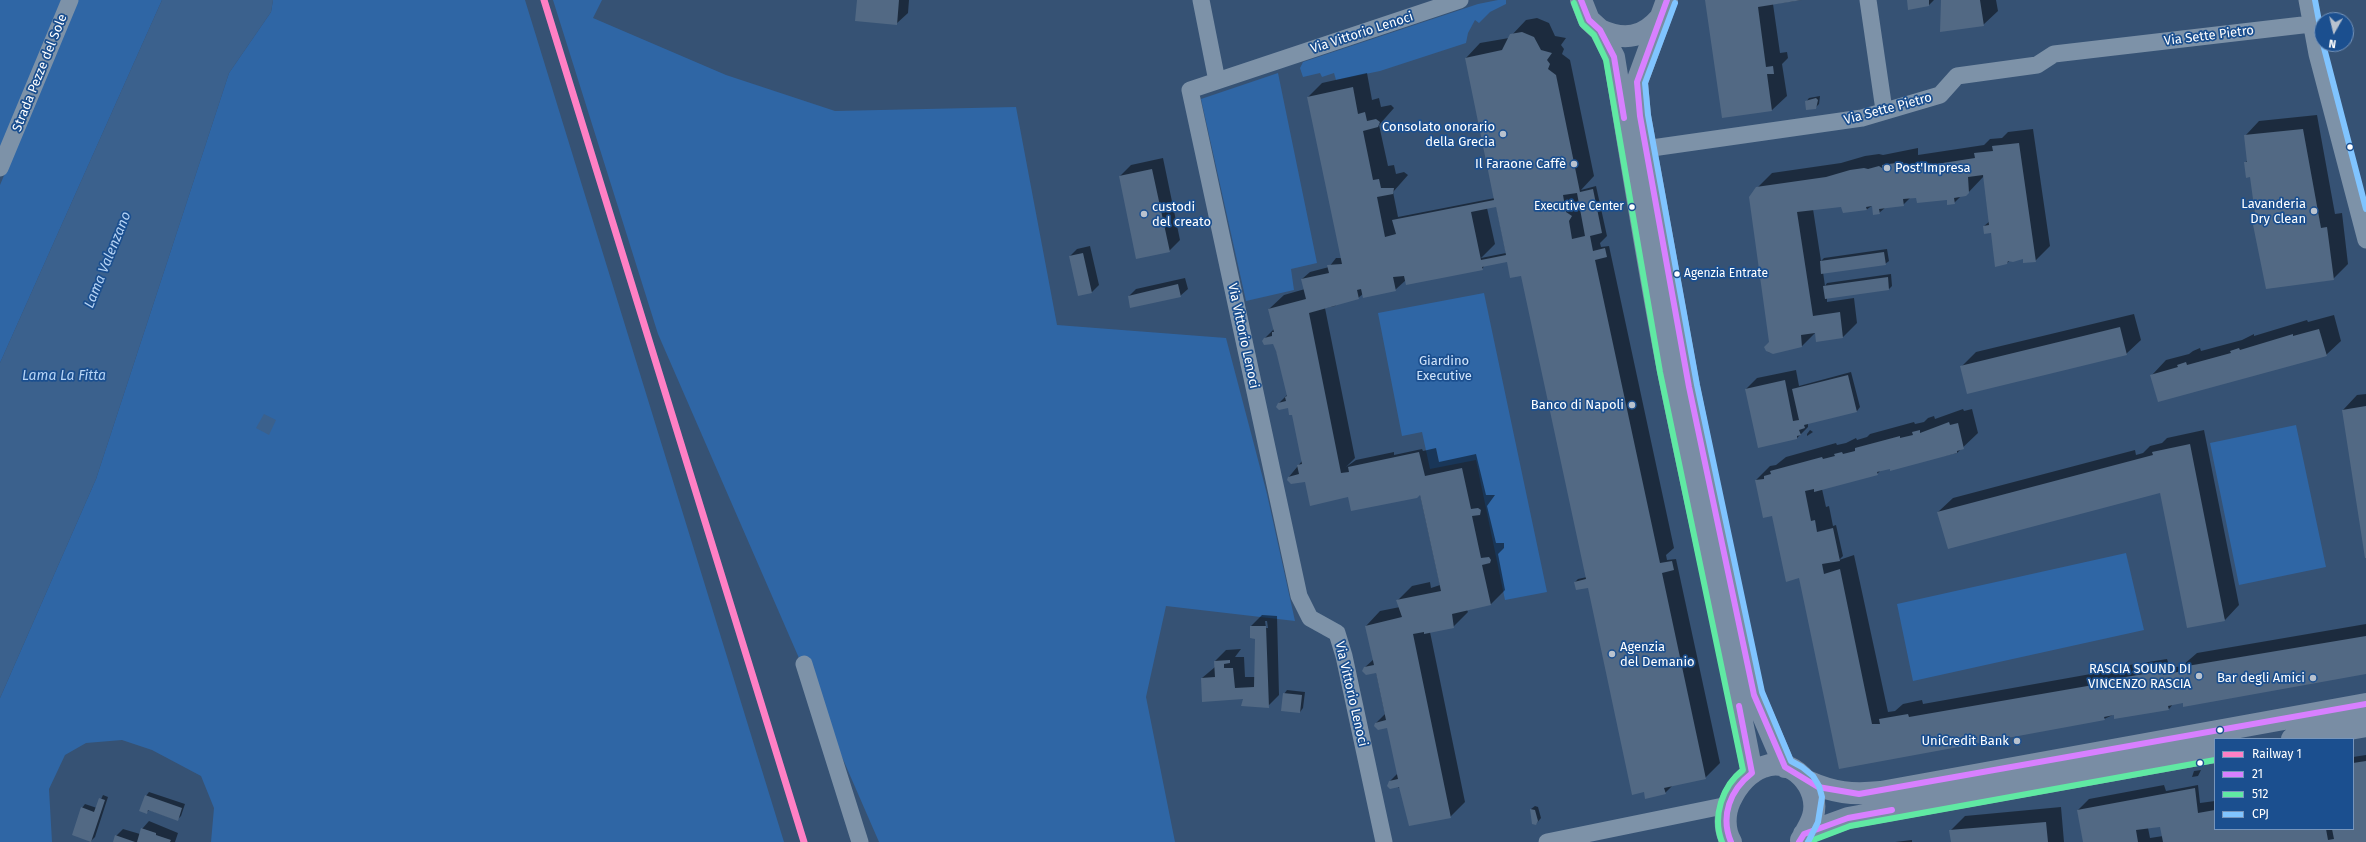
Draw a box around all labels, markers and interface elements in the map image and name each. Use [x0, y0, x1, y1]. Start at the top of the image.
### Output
street label: Via Vittorio Lenoci [1309, 9, 1415, 57]
street label: Strada Pezze del Sole [9, 12, 71, 134]
north arrow [2314, 12, 2354, 52]
street label: Via Sette Pietro [2163, 23, 2255, 49]
text: N [2328, 36, 2337, 50]
street label: Via Sette Pietro [1842, 90, 1934, 128]
place label: Consolato onorario della Grecia [1382, 119, 1495, 150]
marker: Consolato onorario della Grecia [1498, 129, 1508, 139]
unlabelled marker [2345, 142, 2355, 152]
place label: Il Faraone Caffè [1475, 156, 1566, 172]
marker: Il Faraone Caffè [1569, 159, 1579, 169]
place label: Post'Impresa [1895, 160, 1971, 176]
marker: Post'Impresa [1882, 163, 1892, 173]
place label: Lavanderia Dry Clean [2241, 196, 2306, 227]
place label: custodi del creato [1152, 199, 1211, 230]
place label: Executive Center [1534, 200, 1624, 214]
marker: Executive Center [1627, 202, 1637, 212]
marker: Lavanderia Dry Clean [2309, 206, 2319, 216]
water label: Lama Valenzano [81, 209, 135, 311]
marker: custodi del creato [1139, 209, 1149, 219]
place label: Agenzia Entrate [1684, 267, 1768, 281]
marker: Agenzia Entrate [1672, 269, 1682, 279]
street label: Via Vittorio Lenoci [1224, 282, 1262, 390]
park label: Giardino Executive [1416, 353, 1472, 384]
water label: Lama La Fitta [22, 368, 106, 384]
place label: Banco di Napoli [1531, 397, 1624, 413]
marker: Banco di Napoli [1627, 400, 1637, 410]
place label: Agenzia del Demanio [1620, 639, 1695, 670]
street label: Via Vittorio Lenoci [1331, 640, 1371, 748]
marker: Agenzia del Demanio [1607, 649, 1617, 659]
place label: RASCIA SOUND DI VINCENZO RASCIA [2088, 661, 2191, 692]
place label: Bar degli Amici [2217, 670, 2305, 686]
marker: RASCIA SOUND DI VINCENZO RASCIA [2194, 671, 2204, 681]
marker: Bar degli Amici [2308, 673, 2318, 683]
unlabelled marker [2215, 725, 2225, 735]
place label: UniCredit Bank [1921, 733, 2009, 749]
marker: UniCredit Bank [2012, 736, 2022, 746]
legend [2214, 738, 2354, 830]
text: Railway 1 [2252, 747, 2302, 761]
unlabelled marker [2195, 758, 2205, 768]
text: 21 [2252, 767, 2263, 781]
text: 512 [2252, 787, 2269, 801]
text: CPJ [2252, 807, 2269, 821]

